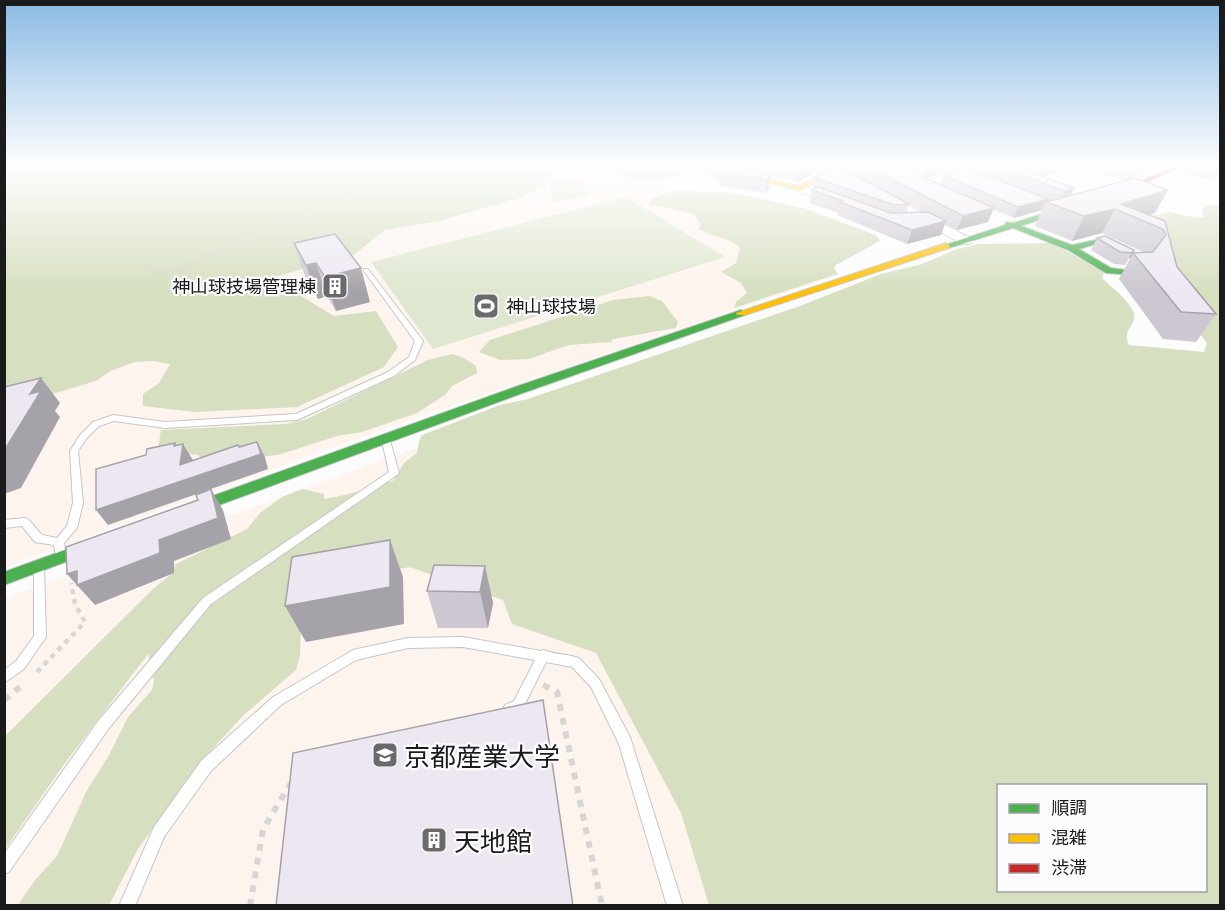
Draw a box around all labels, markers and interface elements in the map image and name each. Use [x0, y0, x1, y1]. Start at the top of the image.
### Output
building icon: 神山球技場管理棟 [320, 271, 350, 301]
place label: 神山球技場管理棟 [172, 275, 316, 297]
sports icon: 神山球技場 [471, 291, 501, 321]
place label: 神山球技場 [506, 295, 596, 317]
school or university icon: 京都産業大学 [370, 740, 400, 770]
place label: 京都産業大学 [404, 740, 560, 771]
legend [997, 784, 1207, 892]
text: 順調 [1051, 796, 1087, 818]
building icon: 天地館 [419, 825, 449, 855]
place label: 天地館 [454, 825, 532, 856]
text: 混雑 [1051, 826, 1087, 848]
text: 渋滞 [1051, 856, 1087, 878]

